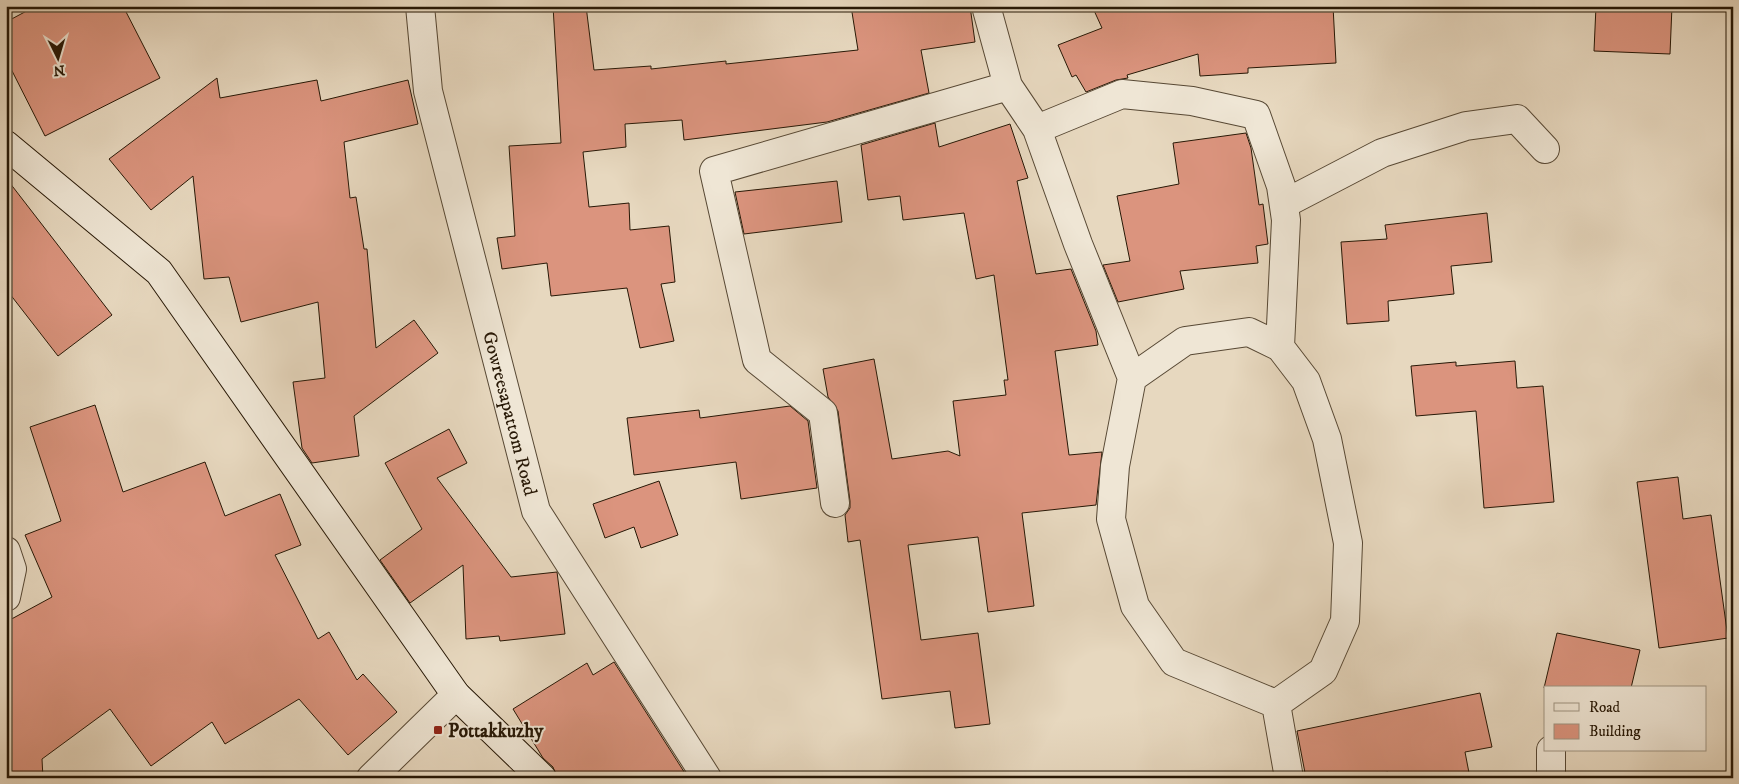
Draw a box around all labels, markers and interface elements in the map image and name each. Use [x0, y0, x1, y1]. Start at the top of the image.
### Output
north arrow [32, 32, 82, 82]
text: N [52, 60, 66, 79]
street label: Gowreesapattom Road [477, 329, 542, 499]
legend [1544, 686, 1706, 752]
text: Road [1589, 698, 1621, 717]
place label: Pottakkuzhy [448, 720, 544, 743]
text: Building [1589, 722, 1641, 741]
marker: Pottakkuzhy [432, 724, 444, 736]

